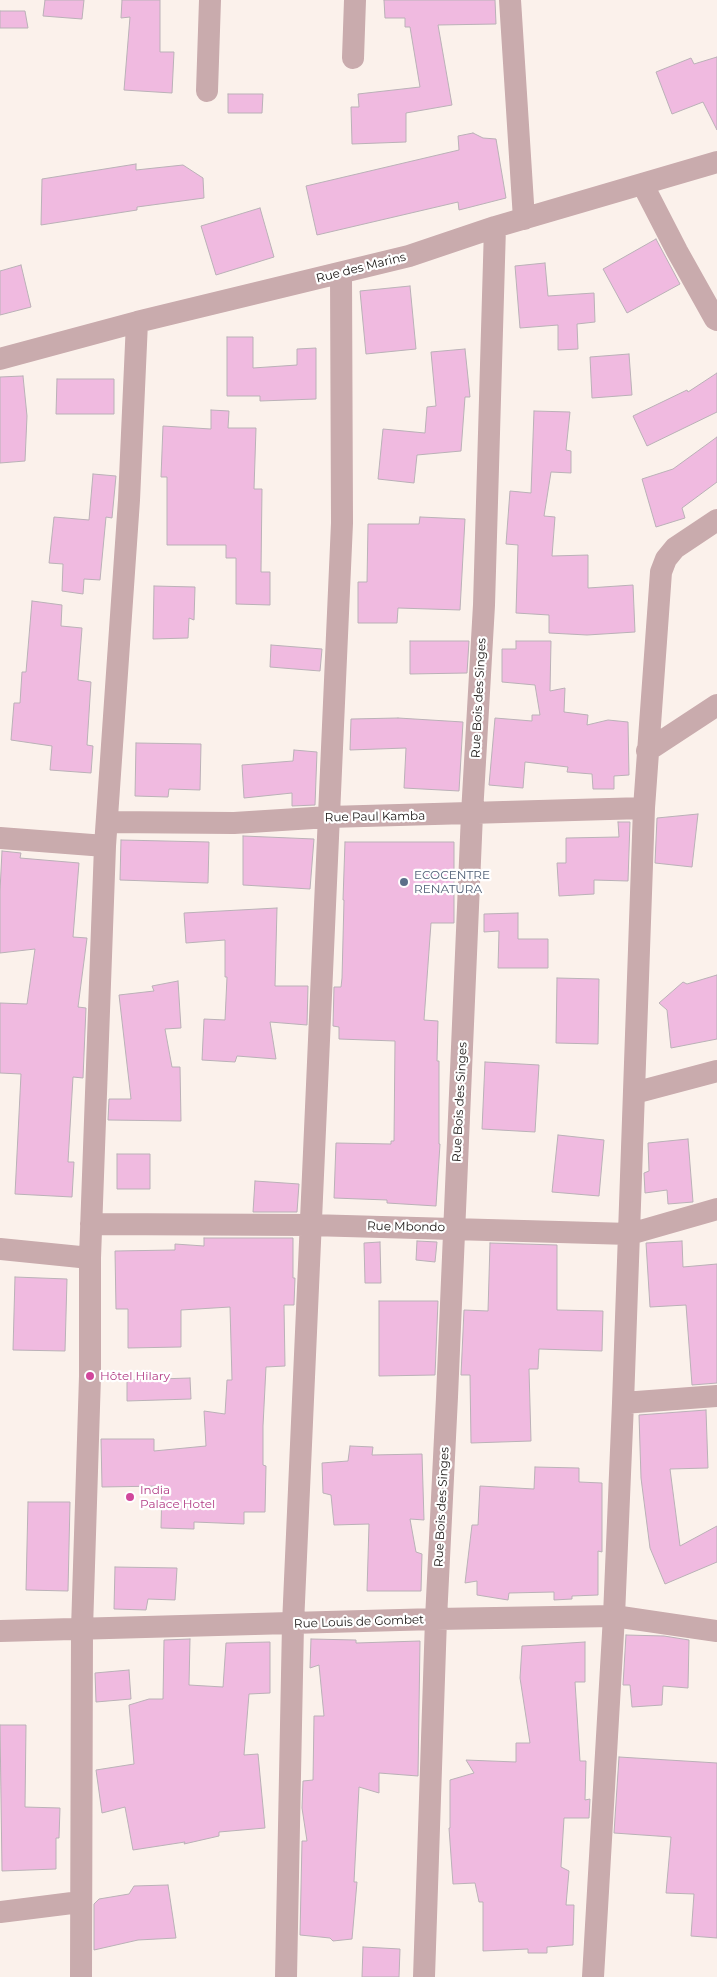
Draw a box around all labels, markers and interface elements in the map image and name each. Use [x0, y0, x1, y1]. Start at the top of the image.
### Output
street label: Rue des Marins [315, 250, 407, 286]
street label: Rue Bois des Singes [469, 638, 489, 758]
street label: Rue Paul Kamba [325, 809, 425, 825]
place label: ECOCENTRE RENATURA [414, 868, 490, 896]
marker: ECOCENTRE RENATURA [398, 876, 410, 888]
street label: Rue Bois des Singes [450, 1042, 470, 1162]
street label: Rue Mbondo [367, 1219, 445, 1235]
place label: Hôtel Hilary [100, 1369, 170, 1383]
marker: Hôtel Hilary [84, 1370, 96, 1382]
street label: Rue Bois des Singes [432, 1447, 452, 1567]
place label: India Palace Hotel [140, 1483, 215, 1511]
marker: India Palace Hotel [124, 1491, 136, 1503]
street label: Rue Louis de Gombet [294, 1613, 424, 1631]

